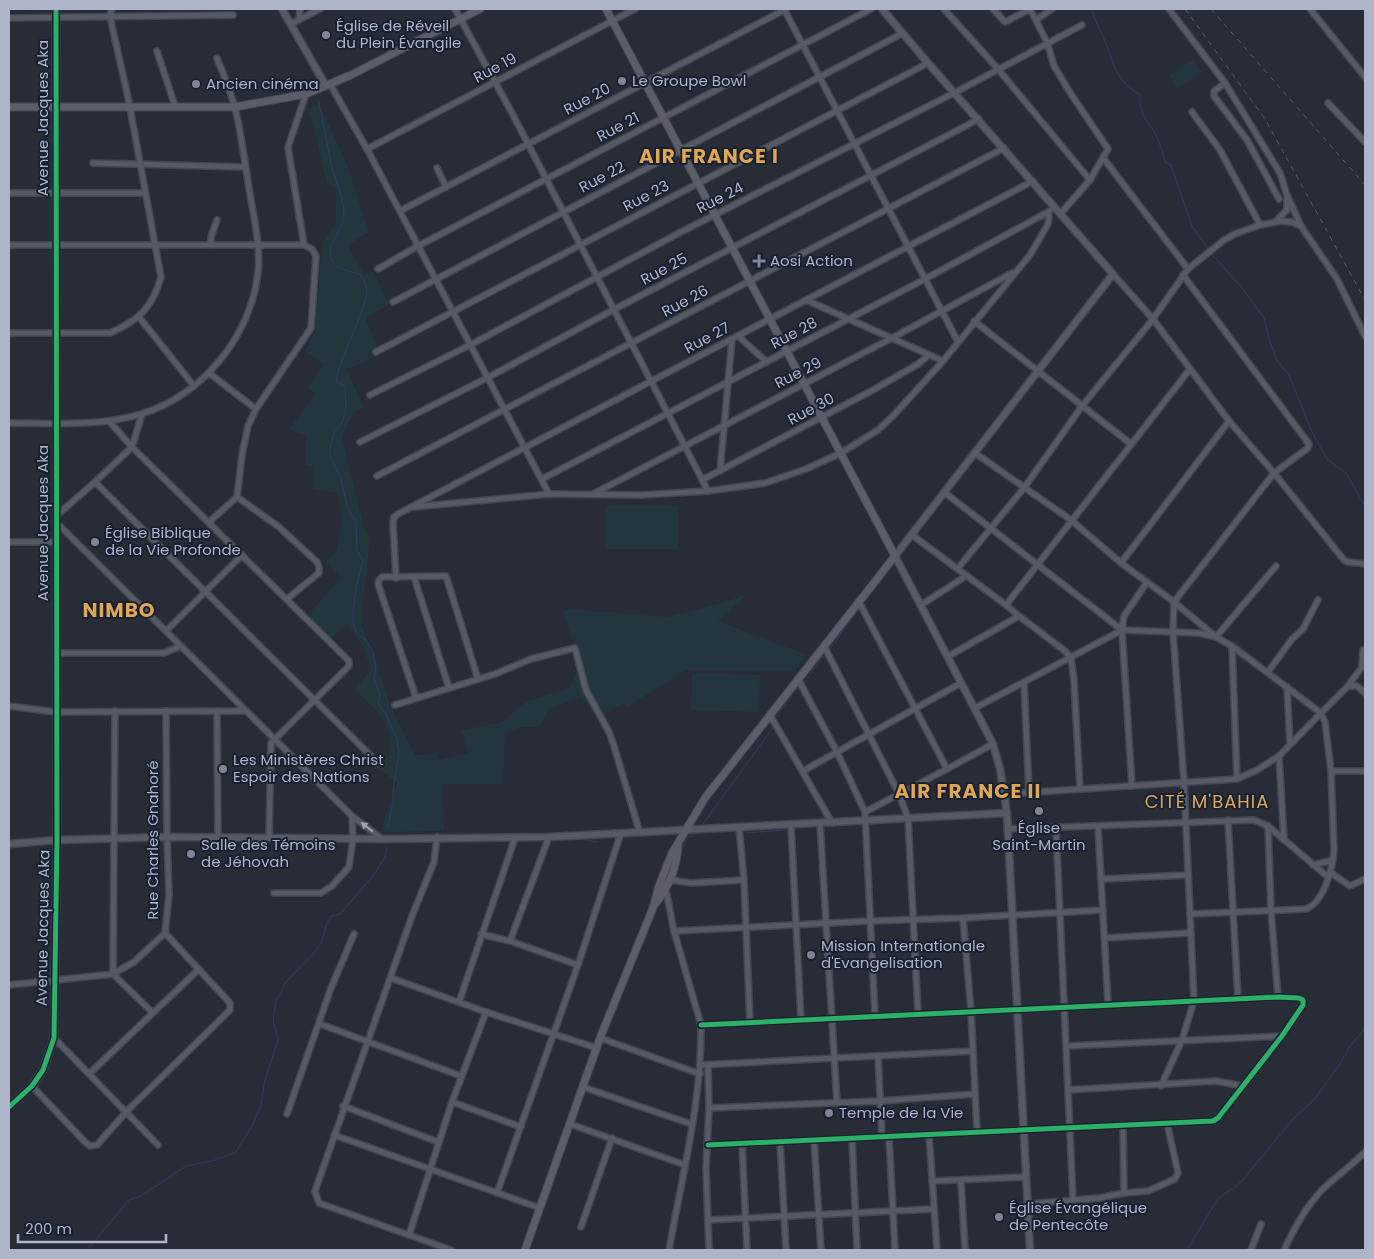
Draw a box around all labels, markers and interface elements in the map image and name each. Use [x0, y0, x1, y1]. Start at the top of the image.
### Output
place label: Église de Réveil du Plein Évangile [336, 15, 461, 53]
marker: Église de Réveil du Plein Évangile [320, 29, 332, 41]
street label: Avenue Jacques Aka [32, 40, 53, 196]
street label: Rue 19 [469, 47, 520, 88]
place label: Le Groupe Bowl [632, 70, 746, 91]
place label: Ancien cinéma [206, 73, 319, 94]
marker: Le Groupe Bowl [616, 75, 628, 87]
marker: Ancien cinéma [190, 78, 202, 90]
street label: Rue 20 [560, 78, 614, 120]
street label: Rue 21 [593, 107, 643, 146]
district label: AIR FRANCE I [639, 142, 779, 170]
street label: Rue 22 [575, 156, 628, 197]
street label: Rue 23 [619, 175, 673, 216]
street label: Rue 24 [693, 177, 747, 218]
street label: Rue 25 [637, 248, 691, 290]
place label: Aosi Action [770, 250, 853, 271]
marker: Aosi Action [752, 254, 766, 268]
street label: Rue 26 [658, 280, 712, 322]
street label: Rue 28 [767, 312, 821, 354]
street label: Rue 27 [680, 317, 733, 358]
street label: Rue 29 [771, 352, 825, 393]
street label: Rue 30 [784, 387, 838, 430]
street label: Avenue Jacques Aka [32, 445, 53, 601]
place label: Église Biblique de la Vie Profonde [105, 522, 241, 560]
marker: Église Biblique de la Vie Profonde [89, 536, 101, 548]
district label: NIMBO [82, 596, 156, 624]
place label: Les Ministères Christ Espoir des Nations [233, 749, 384, 787]
street label: Rue Charles Gnahoré [142, 760, 163, 920]
marker: Les Ministères Christ Espoir des Nations [217, 763, 229, 775]
district label: AIR FRANCE II [895, 777, 1041, 805]
district label: CITÉ M'BAHIA [1145, 789, 1269, 814]
marker: Église Saint-Martin [1033, 805, 1045, 817]
place label: Église Saint-Martin [992, 817, 1086, 855]
one-way arrow [361, 822, 374, 833]
place label: Salle des Témoins de Jéhovah [201, 834, 336, 872]
marker: Salle des Témoins de Jéhovah [185, 848, 197, 860]
street label: Avenue Jacques Aka [31, 850, 54, 1006]
place label: Mission Internationale d'Evangelisation [821, 935, 985, 973]
marker: Mission Internationale d'Evangelisation [805, 949, 817, 961]
place label: Temple de la Vie [839, 1102, 963, 1123]
marker: Temple de la Vie [823, 1107, 835, 1119]
place label: Église Évangélique de Pentecôte [1009, 1197, 1147, 1235]
marker: Église Évangélique de Pentecôte [993, 1211, 1005, 1223]
scale bar [18, 1212, 165, 1244]
text: 200 m [25, 1218, 72, 1239]

